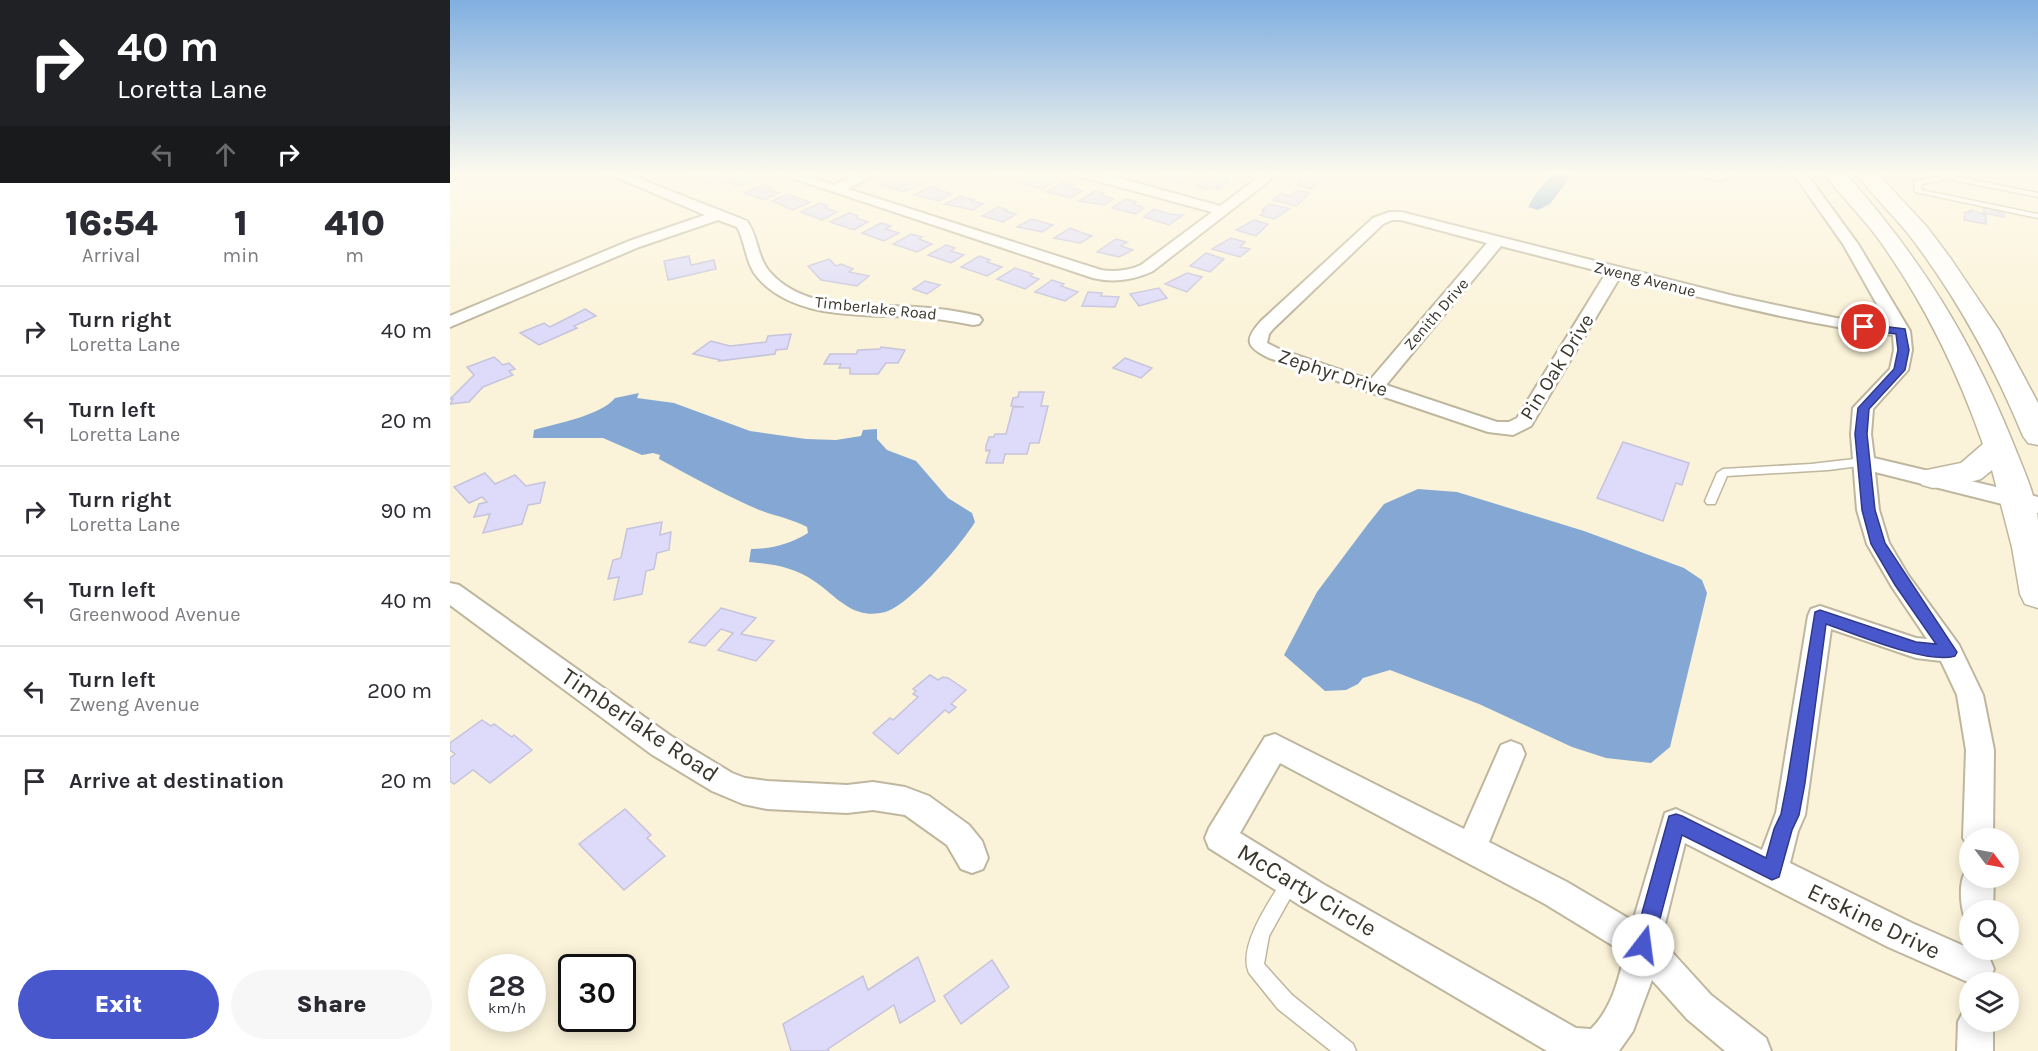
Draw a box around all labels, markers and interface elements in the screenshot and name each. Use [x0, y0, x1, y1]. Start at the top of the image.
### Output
text: 40 m [117, 22, 219, 72]
icon: right [18, 24, 96, 102]
text: Loretta Lane [117, 73, 267, 105]
icon: left [146, 138, 179, 171]
icon: ahead [209, 138, 242, 171]
icon: right [272, 138, 305, 171]
text: 16:54 [65, 202, 158, 244]
text: 1 [234, 202, 248, 244]
text: 410 [324, 202, 385, 244]
text: Arrival [82, 244, 141, 267]
text: min [222, 244, 259, 267]
text: m [345, 244, 364, 267]
street label: Zweng Avenue [1592, 257, 1698, 301]
street label: Zenith Drive [1400, 274, 1472, 354]
street label: Timberlake Road [814, 292, 938, 324]
pin [1838, 301, 1889, 352]
text: Turn right [69, 307, 172, 333]
street label: Pin Oak Drive [1515, 310, 1599, 424]
icon: arrive [1847, 310, 1880, 343]
icon: right [18, 315, 51, 348]
text: 40 m [381, 318, 432, 344]
text: Loretta Lane [69, 333, 180, 356]
street label: Zephyr Drive [1275, 344, 1391, 402]
text: Turn left [69, 397, 156, 423]
icon: left [18, 405, 51, 438]
text: 20 m [380, 408, 432, 434]
text: Loretta Lane [69, 423, 180, 446]
text: Turn right [69, 487, 172, 513]
icon: right [18, 495, 51, 528]
text: 90 m [380, 498, 432, 524]
text: Loretta Lane [69, 513, 180, 536]
text: Turn left [69, 577, 156, 603]
icon: left [18, 585, 51, 618]
text: 40 m [381, 588, 432, 614]
text: Greenwood Avenue [69, 603, 241, 626]
street label: Timberlake Road [556, 662, 724, 788]
text: Turn left [69, 667, 156, 693]
icon: left [18, 675, 51, 708]
text: 200 m [367, 678, 432, 704]
text: Zweng Avenue [69, 693, 200, 716]
icon: arrive [18, 765, 51, 798]
text: Arrive at destination [69, 768, 284, 794]
text: 20 m [380, 768, 432, 794]
north arrow [1959, 828, 2019, 888]
map controls [1959, 828, 2019, 1032]
street label: McCarty Circle [1232, 838, 1382, 942]
street label: Erskine Drive [1803, 877, 1945, 965]
button: search [1959, 900, 2019, 960]
position arrow [1611, 913, 1675, 977]
speed limit sign: 30 [558, 954, 636, 1032]
text: 28 [488, 968, 526, 1004]
button: Exit [18, 970, 219, 1039]
button: Share [231, 970, 432, 1039]
button: layers [1959, 972, 2019, 1032]
text: km/h [488, 999, 526, 1017]

